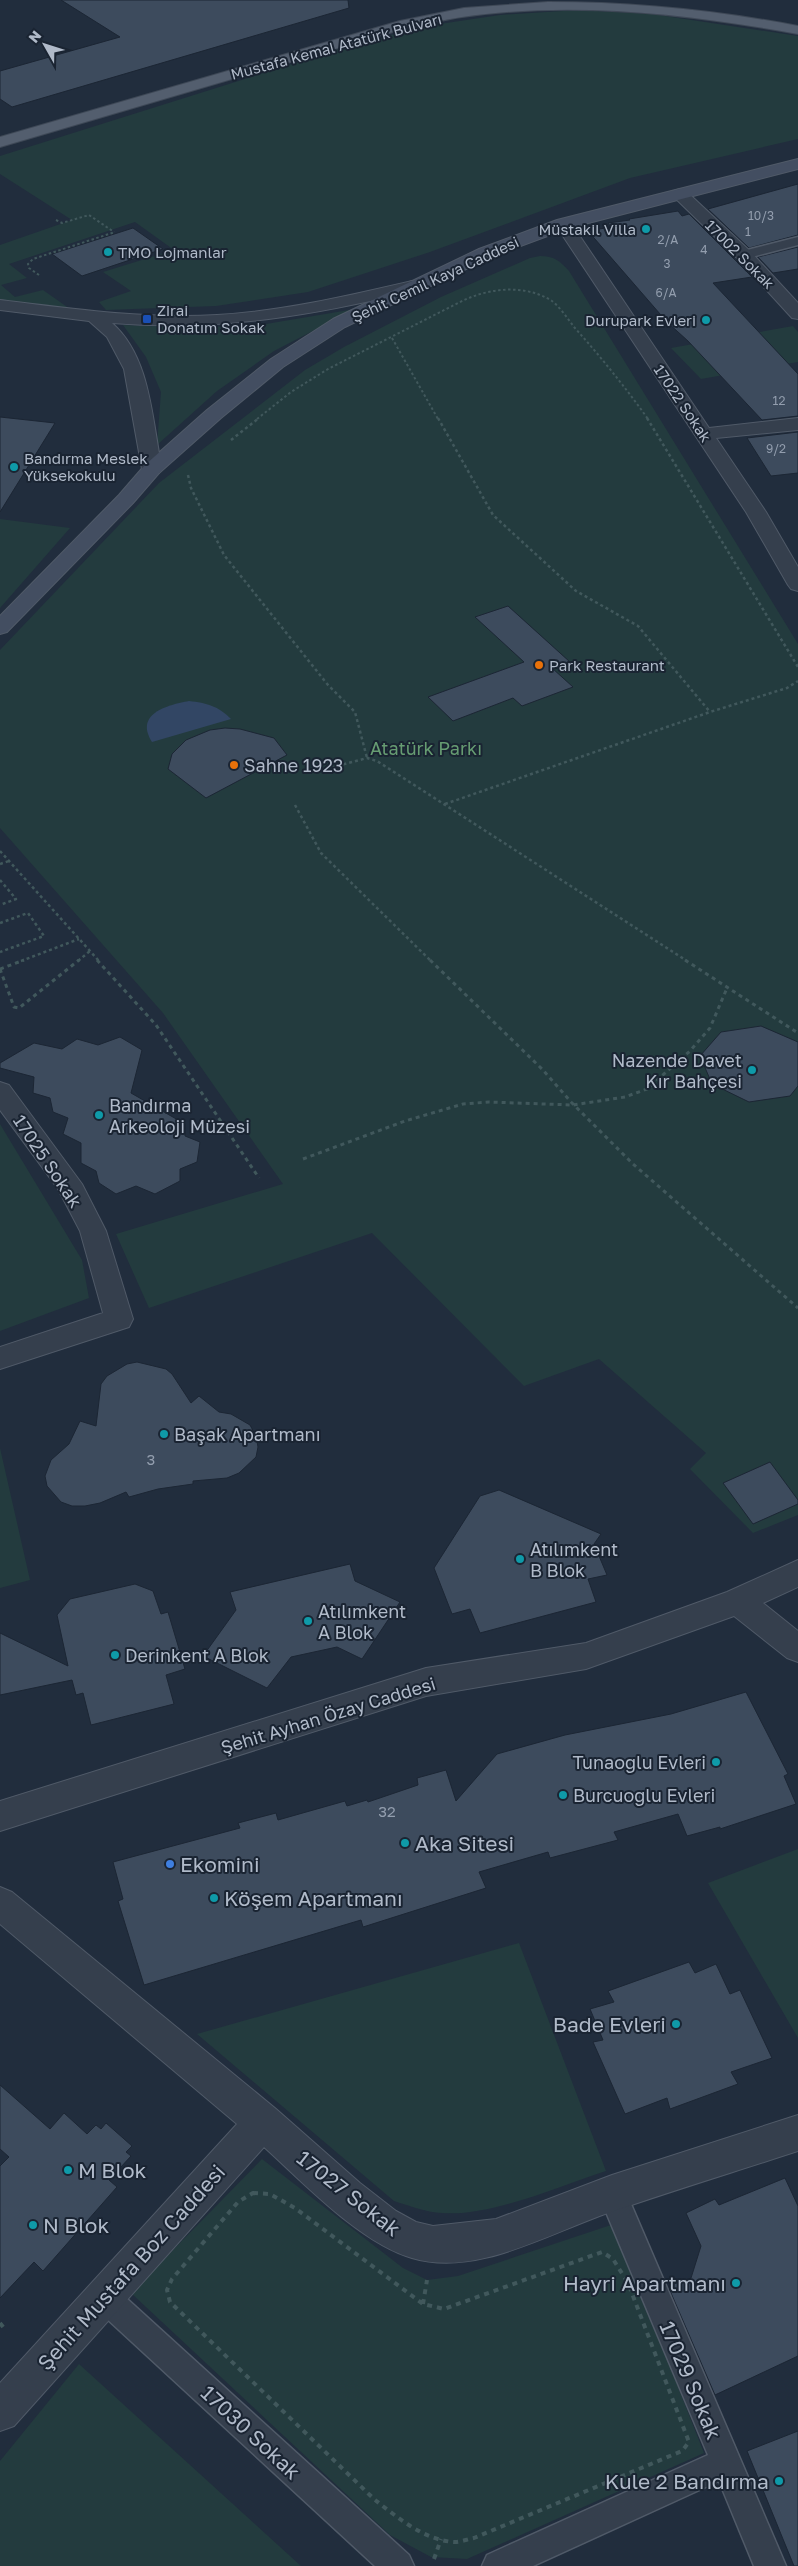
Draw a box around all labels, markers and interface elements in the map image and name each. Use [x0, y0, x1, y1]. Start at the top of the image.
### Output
street label: Mustafa Kemal Atatürk Bulvarı [229, 9, 443, 83]
north arrow [20, 20, 70, 70]
text: N [25, 27, 44, 46]
house number: 10/3 [748, 208, 774, 223]
street label: 17002 Sokak [702, 216, 779, 293]
place label: Müstakil Villa [538, 220, 636, 238]
marker: Müstakil Villa [640, 223, 652, 235]
house number: 1 [745, 224, 751, 239]
street label: Şehit Cemil Kaya Caddesi [349, 232, 521, 326]
house number: 2/A [658, 232, 678, 247]
house number: 4 [700, 242, 708, 257]
place label: TMO Lojmanlar [118, 243, 227, 261]
marker: TMO Lojmanlar [102, 246, 114, 258]
house number: 3 [663, 256, 671, 271]
house number: 6/A [655, 285, 677, 300]
place label: Zirai Donatım Sokak [157, 301, 265, 336]
place label: Durupark Evleri [585, 311, 696, 329]
marker: Zirai Donatım Sokak [141, 313, 153, 325]
marker: Durupark Evleri [700, 314, 712, 326]
street label: 17022 Sokak [650, 361, 716, 446]
house number: 12 [773, 393, 785, 408]
house number: 9/2 [766, 441, 786, 456]
place label: Bandırma Meslek Yüksekokulu [24, 449, 148, 484]
marker: Bandırma Meslek Yüksekokulu [8, 461, 20, 473]
place label: Park Restaurant [549, 656, 665, 674]
marker: Park Restaurant [533, 659, 545, 671]
park label: Atatürk Parkı [370, 737, 482, 759]
place label: Sahne 1923 [244, 754, 343, 776]
marker: Sahne 1923 [228, 759, 240, 771]
place label: Nazende Davet Kır Bahçesi [612, 1049, 742, 1092]
marker: Nazende Davet Kır Bahçesi [746, 1064, 758, 1076]
place label: Bandırma Arkeoloji Müzesi [109, 1094, 250, 1137]
marker: Bandırma Arkeoloji Müzesi [93, 1109, 105, 1121]
street label: 17025 Sokak [9, 1110, 87, 1212]
place label: Başak Apartmanı [174, 1423, 320, 1445]
marker: Başak Apartmanı [158, 1428, 170, 1440]
house number: 3 [147, 1450, 155, 1468]
place label: Atılımkent B Blok [530, 1538, 618, 1581]
marker: Atılımkent B Blok [514, 1553, 526, 1565]
place label: Atılımkent A Blok [318, 1600, 406, 1643]
marker: Atılımkent A Blok [302, 1615, 314, 1627]
place label: Derinkent A Blok [125, 1644, 269, 1666]
marker: Derinkent A Blok [109, 1649, 121, 1661]
street label: Şehit Ayhan Özay Caddesi [218, 1672, 438, 1758]
place label: Tunaoğlu Evleri [573, 1751, 706, 1773]
marker: Tunaoğlu Evleri [710, 1756, 722, 1768]
place label: Burcuoğlu Evleri [573, 1784, 715, 1806]
marker: Burcuoğlu Evleri [557, 1789, 569, 1801]
house number: 32 [378, 1802, 396, 1820]
place label: Aka Sitesi [415, 1830, 514, 1856]
marker: Aka Sitesi [399, 1837, 411, 1849]
place label: Ekomini [180, 1851, 260, 1877]
marker: Ekomini [164, 1858, 176, 1870]
place label: Köşem Apartmanı [224, 1885, 403, 1911]
marker: Köşem Apartmanı [208, 1892, 220, 1904]
place label: Bade Evleri [553, 2011, 666, 2037]
marker: Bade Evleri [670, 2018, 682, 2030]
street label: 17027 Sokak [292, 2144, 406, 2242]
place label: M Blok [78, 2157, 146, 2183]
street label: Şehit Mustafa Boz Caddesi [32, 2159, 230, 2375]
marker: M Blok [62, 2164, 74, 2176]
place label: N Blok [43, 2212, 109, 2238]
marker: N Blok [27, 2219, 39, 2231]
place label: Hayri Apartmanı [563, 2270, 726, 2296]
marker: Hayri Apartmanı [730, 2277, 742, 2289]
street label: 17029 Sokak [654, 2317, 728, 2443]
street label: 17030 Sokak [196, 2379, 306, 2485]
place label: Kule 2 Bandırma [605, 2468, 769, 2494]
marker: Kule 2 Bandırma [773, 2475, 785, 2487]

